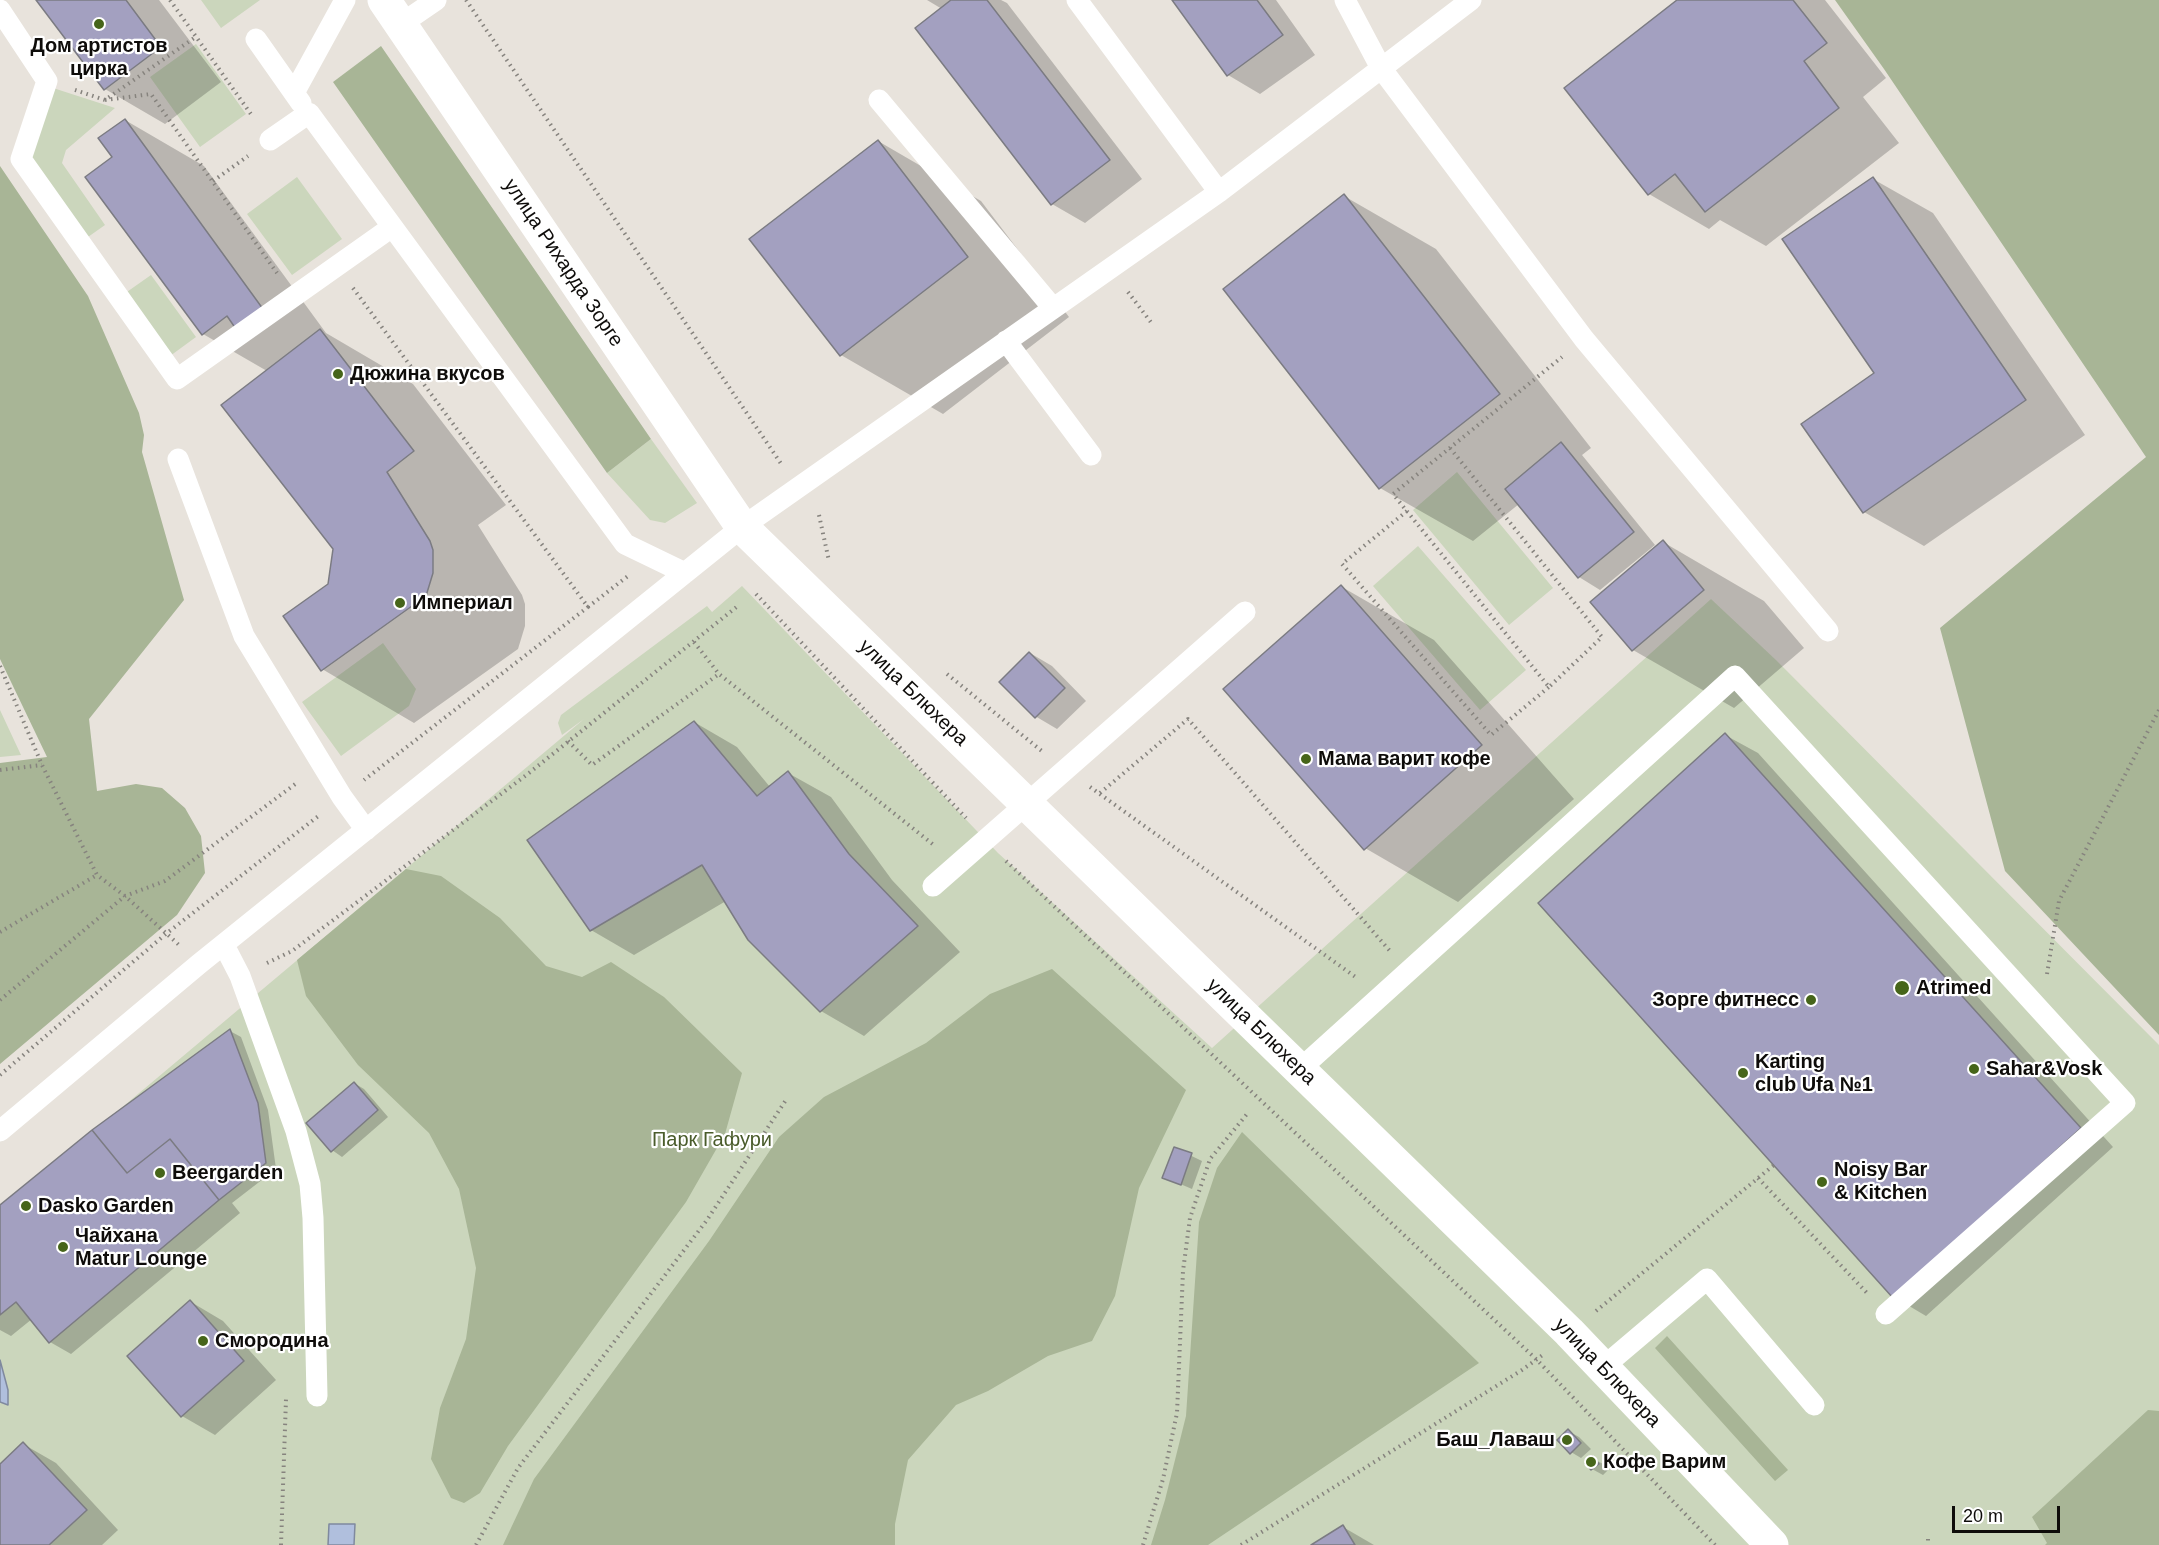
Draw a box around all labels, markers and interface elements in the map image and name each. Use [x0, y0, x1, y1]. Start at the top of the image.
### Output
marker: Дом артистов цирка [92, 17, 106, 31]
place label: Дом артистов цирка [30, 34, 168, 81]
street label: улица Рихарда Зорге [498, 175, 628, 351]
place label: Дюжина вкусов [350, 362, 505, 386]
marker: Дюжина вкусов [331, 367, 345, 381]
place label: Империал [412, 591, 513, 615]
marker: Империал [393, 596, 407, 610]
street label: улица Блюхера [853, 635, 973, 751]
place label: Мама варит кофе [1318, 747, 1491, 771]
marker: Мама варит кофе [1299, 752, 1313, 766]
street label: улица Блюхера [1201, 974, 1321, 1090]
place label: Atrimed [1916, 976, 1992, 1000]
marker: Atrimed [1893, 979, 1911, 997]
place label: Зорге фитнесс [1652, 988, 1799, 1012]
marker: Зорге фитнесс [1804, 993, 1818, 1007]
place label: Karting club Ufa №1 [1755, 1050, 1873, 1097]
place label: Sahar&Vosk [1986, 1057, 2102, 1081]
marker: Sahar&Vosk [1967, 1062, 1981, 1076]
marker: Karting club Ufa №1 [1736, 1066, 1750, 1080]
park label: Парк Гафури [652, 1128, 772, 1152]
place label: Noisy Bar & Kitchen [1834, 1158, 1927, 1205]
place label: Beergarden [172, 1161, 283, 1185]
marker: Beergarden [153, 1166, 167, 1180]
marker: Noisy Bar & Kitchen [1815, 1175, 1829, 1189]
place label: Dasko Garden [38, 1194, 174, 1218]
marker: Dasko Garden [19, 1199, 33, 1213]
place label: Чайхана Matur Lounge [75, 1224, 207, 1271]
marker: Чайхана Matur Lounge [56, 1240, 70, 1254]
street label: улица Блюхера [1549, 1313, 1665, 1433]
place label: Смородина [215, 1329, 329, 1353]
marker: Смородина [196, 1334, 210, 1348]
place label: Баш_Лаваш [1436, 1428, 1555, 1452]
marker: Баш_Лаваш [1560, 1433, 1574, 1447]
place label: Кофе Варим [1603, 1450, 1726, 1474]
marker: Кофе Варим [1584, 1455, 1598, 1469]
scale bar [1955, 1494, 2063, 1532]
text: 20 m [1963, 1506, 2003, 1526]

